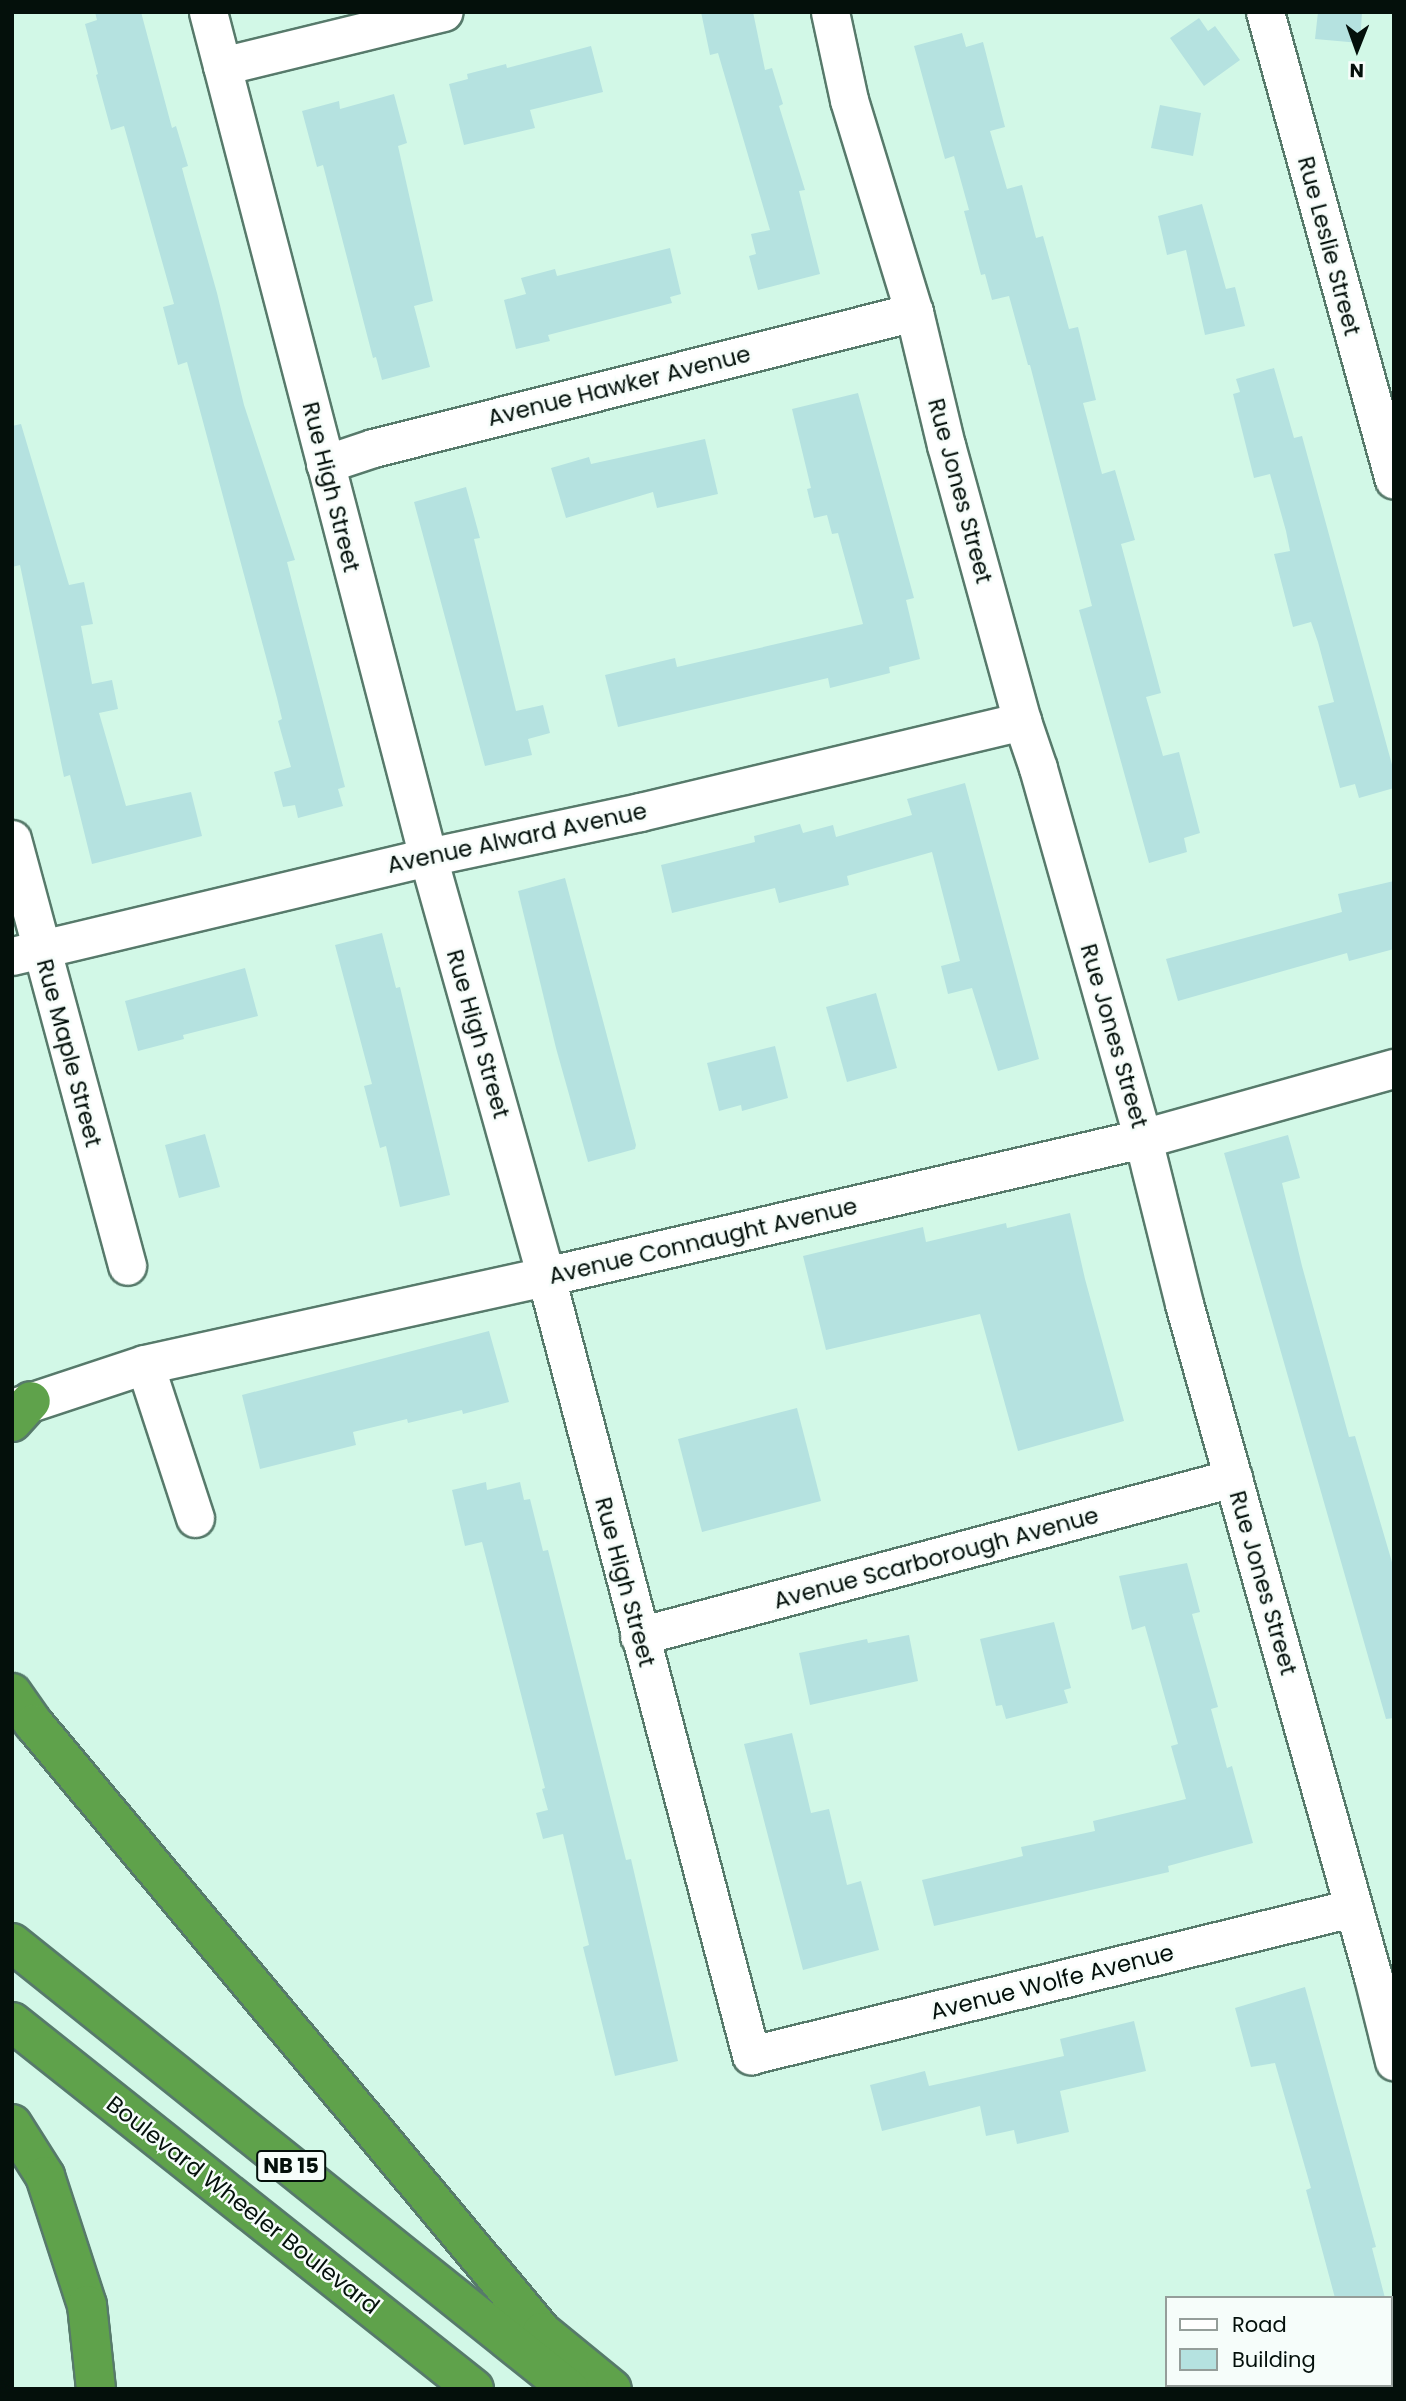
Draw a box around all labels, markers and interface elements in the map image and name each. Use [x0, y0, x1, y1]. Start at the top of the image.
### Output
north arrow [1322, 14, 1392, 84]
text: N [1349, 57, 1364, 84]
street label: Rue Leslie Street [1292, 153, 1366, 339]
street label: Avenue Hawker Avenue [485, 340, 753, 432]
street label: Rue Jones Street [922, 395, 998, 587]
street label: Rue High Street [297, 399, 365, 575]
street label: Avenue Alward Avenue [385, 797, 649, 879]
street label: Rue Jones Street [1074, 941, 1154, 1131]
street label: Rue High Street [441, 946, 515, 1122]
street label: Rue Maple Street [31, 956, 107, 1150]
street label: Avenue Connaught Avenue [546, 1192, 860, 1290]
street label: Rue Jones Street [1223, 1488, 1303, 1678]
street label: Rue High Street [589, 1494, 661, 1670]
street label: Avenue Scarborough Avenue [771, 1501, 1101, 1615]
street label: Avenue Wolfe Avenue [928, 1938, 1176, 2026]
street label: Boulevard Wheeler Boulevard [101, 2090, 385, 2320]
road number: NB 15 [256, 2148, 326, 2184]
legend [1164, 2296, 1392, 2387]
text: Road [1232, 2310, 1287, 2339]
text: Building [1232, 2345, 1316, 2374]

